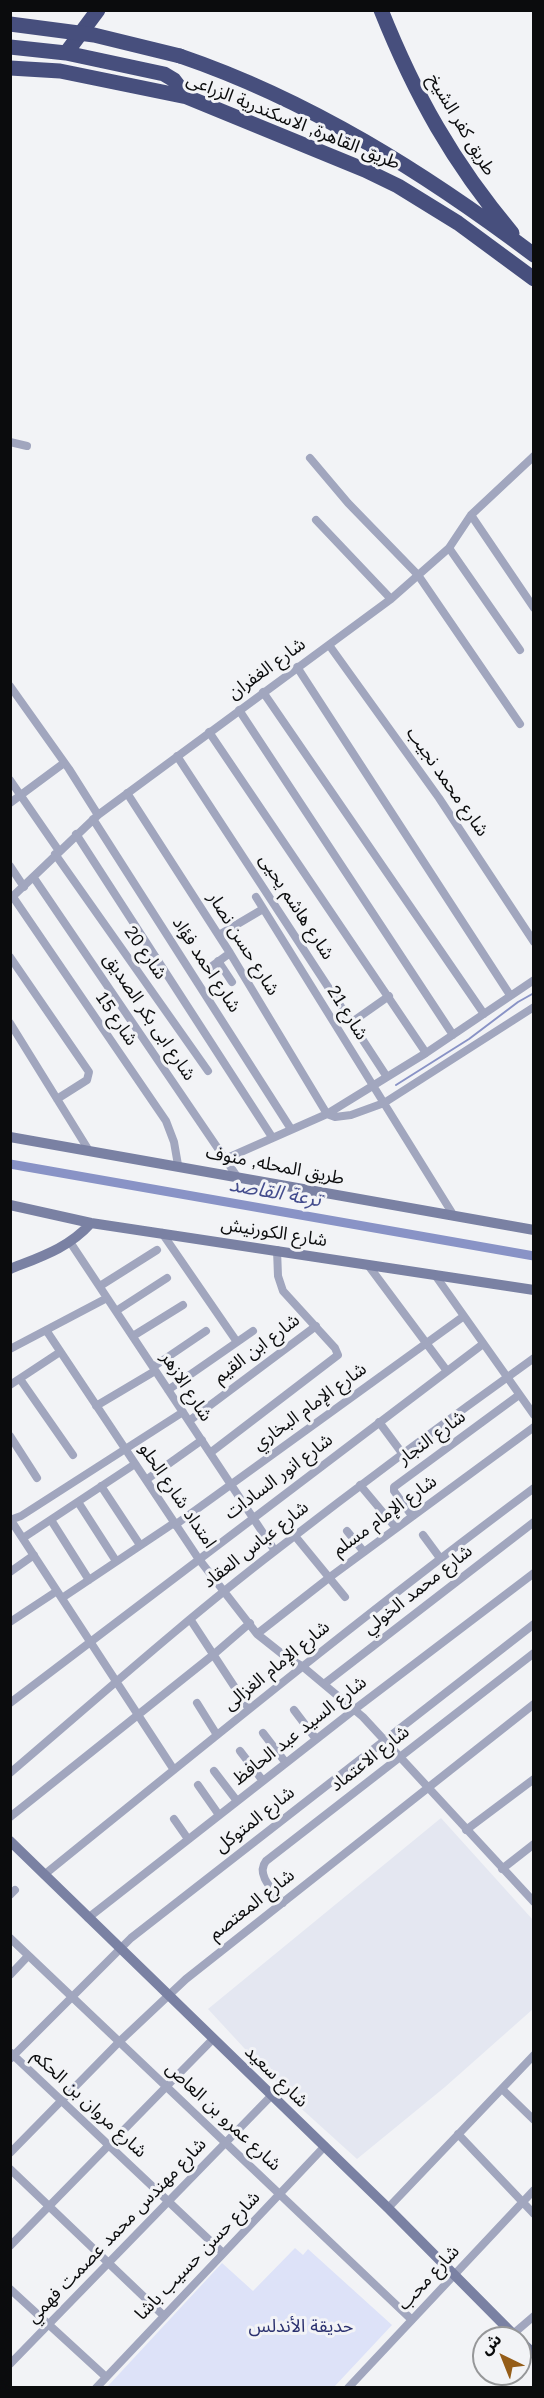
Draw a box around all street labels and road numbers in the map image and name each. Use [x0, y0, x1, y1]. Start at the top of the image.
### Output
street label: طريق القاهرة, الاسكندرية الزراعى [183, 69, 403, 175]
street label: طريق كفر الشيخ [422, 70, 500, 180]
street label: شارع الغفران [224, 634, 310, 704]
street label: شارع محمد نجيب [401, 723, 493, 841]
street label: شارع هاشم يحيى [254, 850, 338, 964]
street label: شارع حسن نصار [203, 888, 283, 1000]
street label: شارع احمد فؤاد [167, 913, 245, 1017]
street label: شارع 20 [119, 922, 171, 984]
street label: شارع ابى بكر الصديق [98, 949, 200, 1085]
street label: شارع 21 [322, 982, 372, 1044]
street label: شارع 15 [90, 988, 142, 1050]
street label: طريق المحله, منوف [204, 1142, 346, 1190]
street label: شارع الكورنيش [219, 1214, 329, 1252]
street label: شارع ابن القيم [210, 1310, 304, 1388]
street label: شارع الازهر [156, 1348, 216, 1426]
street label: شارع الإمام البخاري [249, 1358, 371, 1456]
street label: شارع النجار [394, 1406, 470, 1470]
street label: شارع انور السادات [221, 1429, 337, 1525]
street label: امتداد شارع الحلو [134, 1439, 220, 1553]
street label: شارع الإمام مسلم [329, 1471, 441, 1561]
street label: شارع عباس العقاد [199, 1497, 313, 1593]
street label: شارع محمد الخولي [359, 1541, 477, 1639]
street label: شارع الإمام الغزالى [220, 1617, 334, 1715]
street label: شارع السيد عبد الحافظ [229, 1672, 371, 1790]
street label: شارع الاعتماد [326, 1721, 414, 1797]
street label: شارع المتوكل [211, 1782, 299, 1858]
street label: شارع المعتصم [205, 1865, 299, 1945]
street label: شارع سعيد [240, 2041, 312, 2113]
street label: شارع مروان بن الحكم [27, 2045, 151, 2163]
street label: شارع عمرو بن العاص [161, 2058, 285, 2176]
street label: شارع مهندس محمد عصمت فهمي [23, 2134, 211, 2328]
street label: شارع حسن حسيب باشا [131, 2187, 265, 2325]
street label: شارع محب [394, 2241, 464, 2315]

